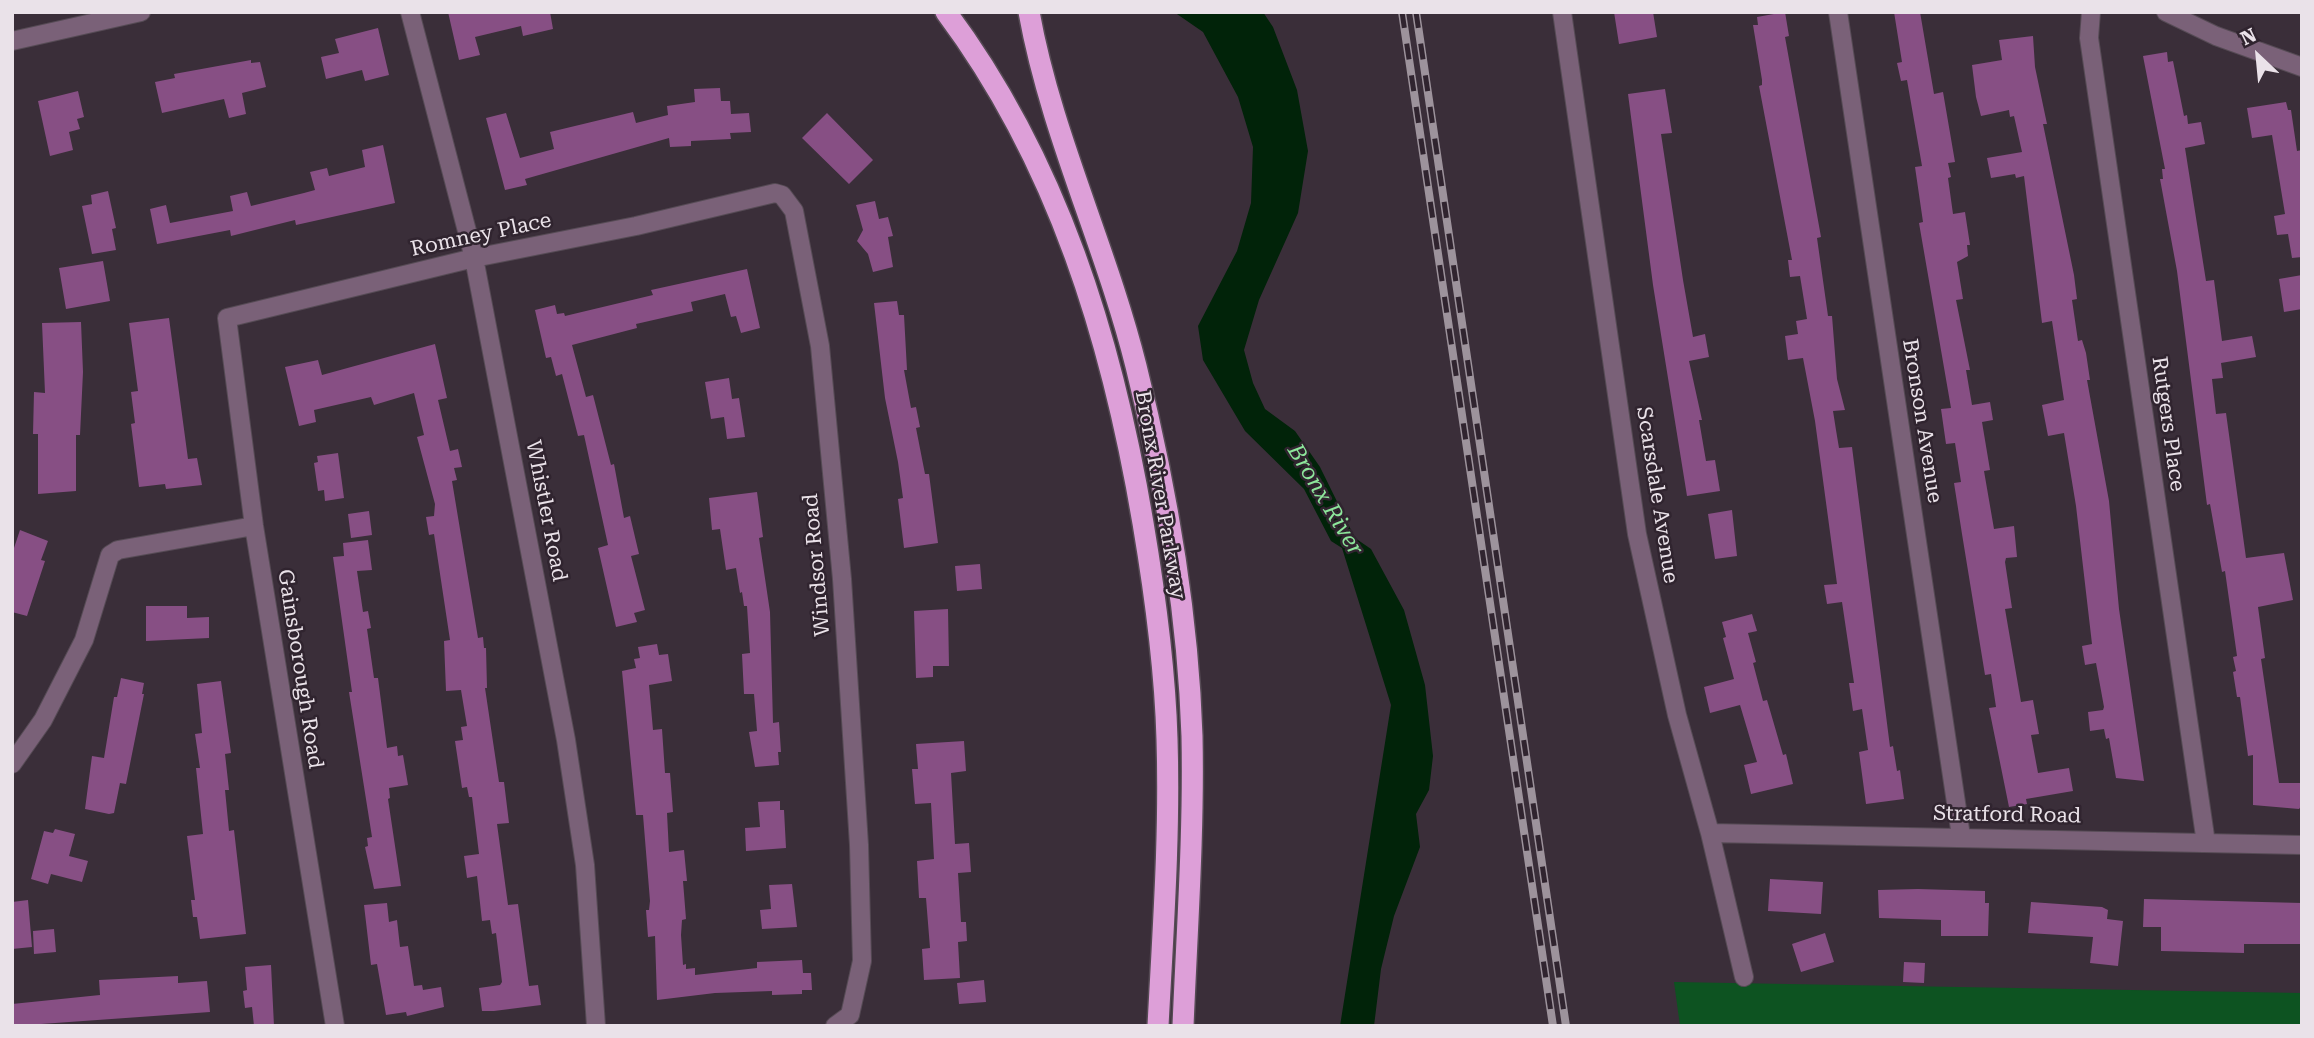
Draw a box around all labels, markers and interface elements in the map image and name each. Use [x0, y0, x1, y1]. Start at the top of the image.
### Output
north arrow [2223, 21, 2293, 91]
text: N [2237, 23, 2260, 50]
street label: Romney Place [408, 208, 554, 262]
street label: Bronson Avenue [1897, 337, 1947, 505]
street label: Rutgers Place [2146, 355, 2190, 493]
street label: Bronx River Parkway [1129, 389, 1191, 601]
street label: Scarsdale Avenue [1631, 405, 1683, 585]
street label: Whistler Road [520, 438, 572, 584]
water label: Bronx River [1281, 439, 1369, 561]
street label: Windsor Road [798, 493, 836, 637]
street label: Gainsborough Road [272, 568, 328, 770]
street label: Stratford Road [1933, 801, 2081, 829]

